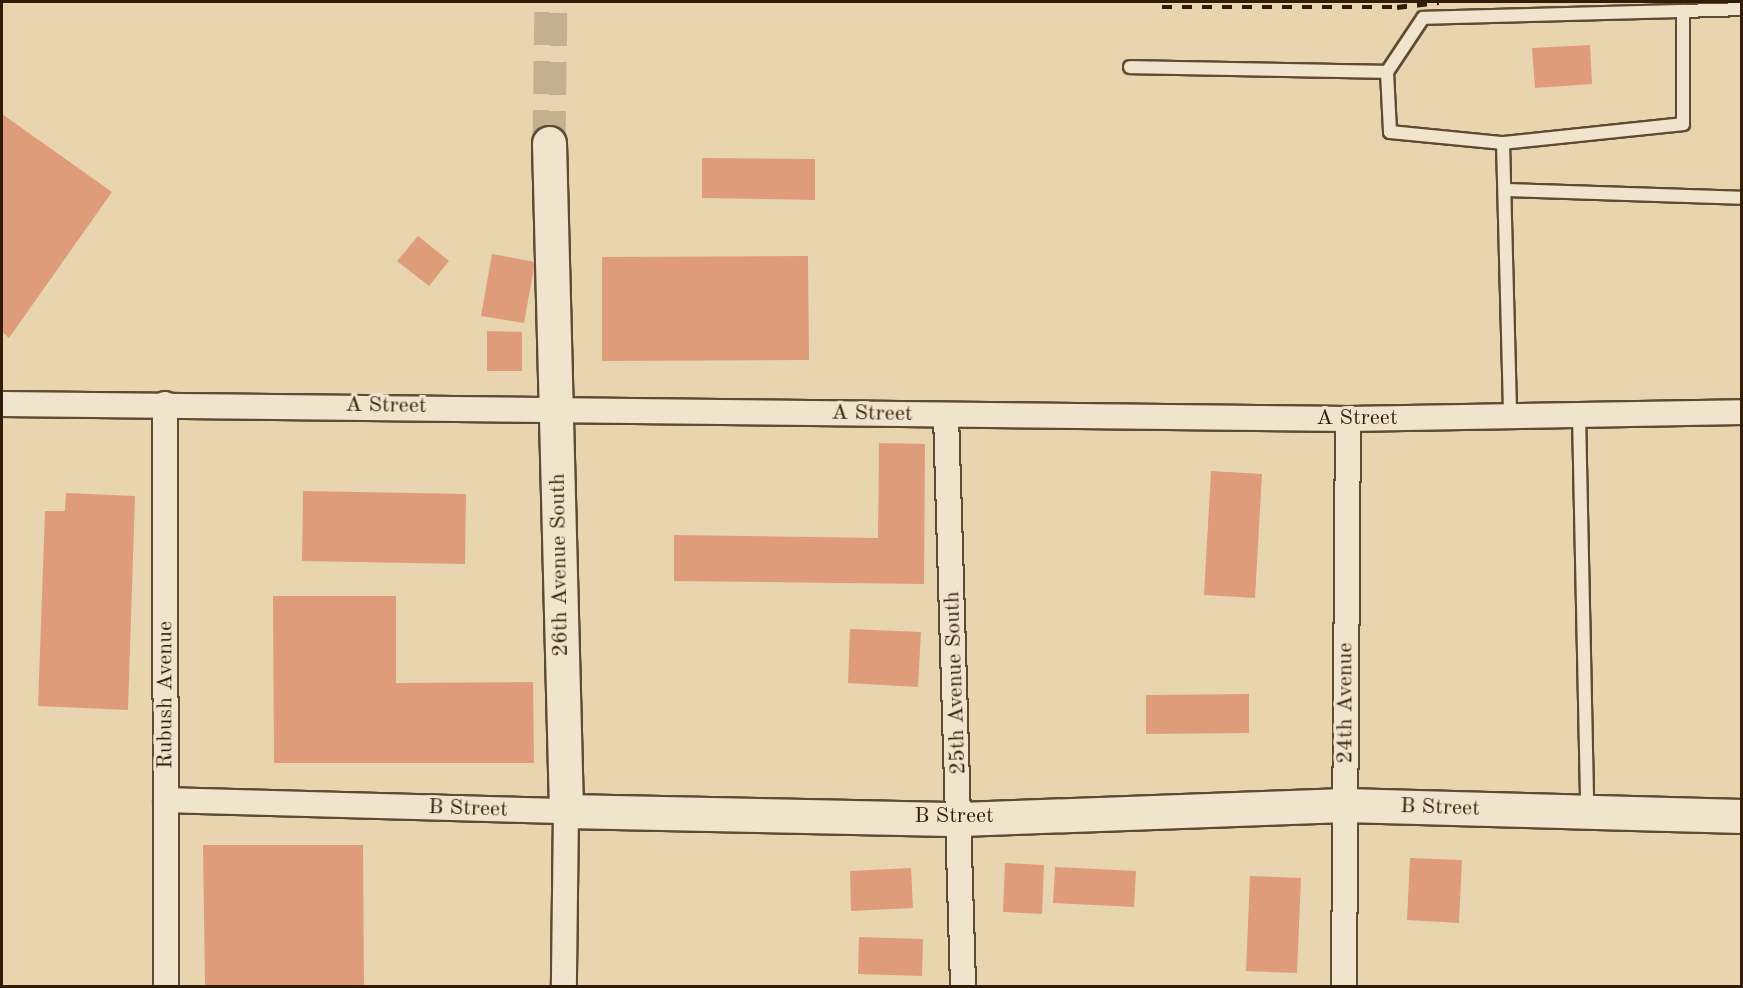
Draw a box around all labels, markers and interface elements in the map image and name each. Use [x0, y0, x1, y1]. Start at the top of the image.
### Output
street label: A Street [345, 392, 427, 420]
street label: A Street [831, 400, 913, 428]
street label: A Street [1316, 406, 1398, 432]
street label: 26th Avenue South [545, 473, 575, 657]
street label: 25th Avenue South [940, 591, 972, 775]
street label: Rubush Avenue [153, 621, 179, 769]
street label: 24th Avenue [1333, 642, 1359, 764]
street label: B Street [1400, 793, 1480, 823]
street label: B Street [428, 794, 508, 824]
street label: B Street [914, 804, 994, 830]

